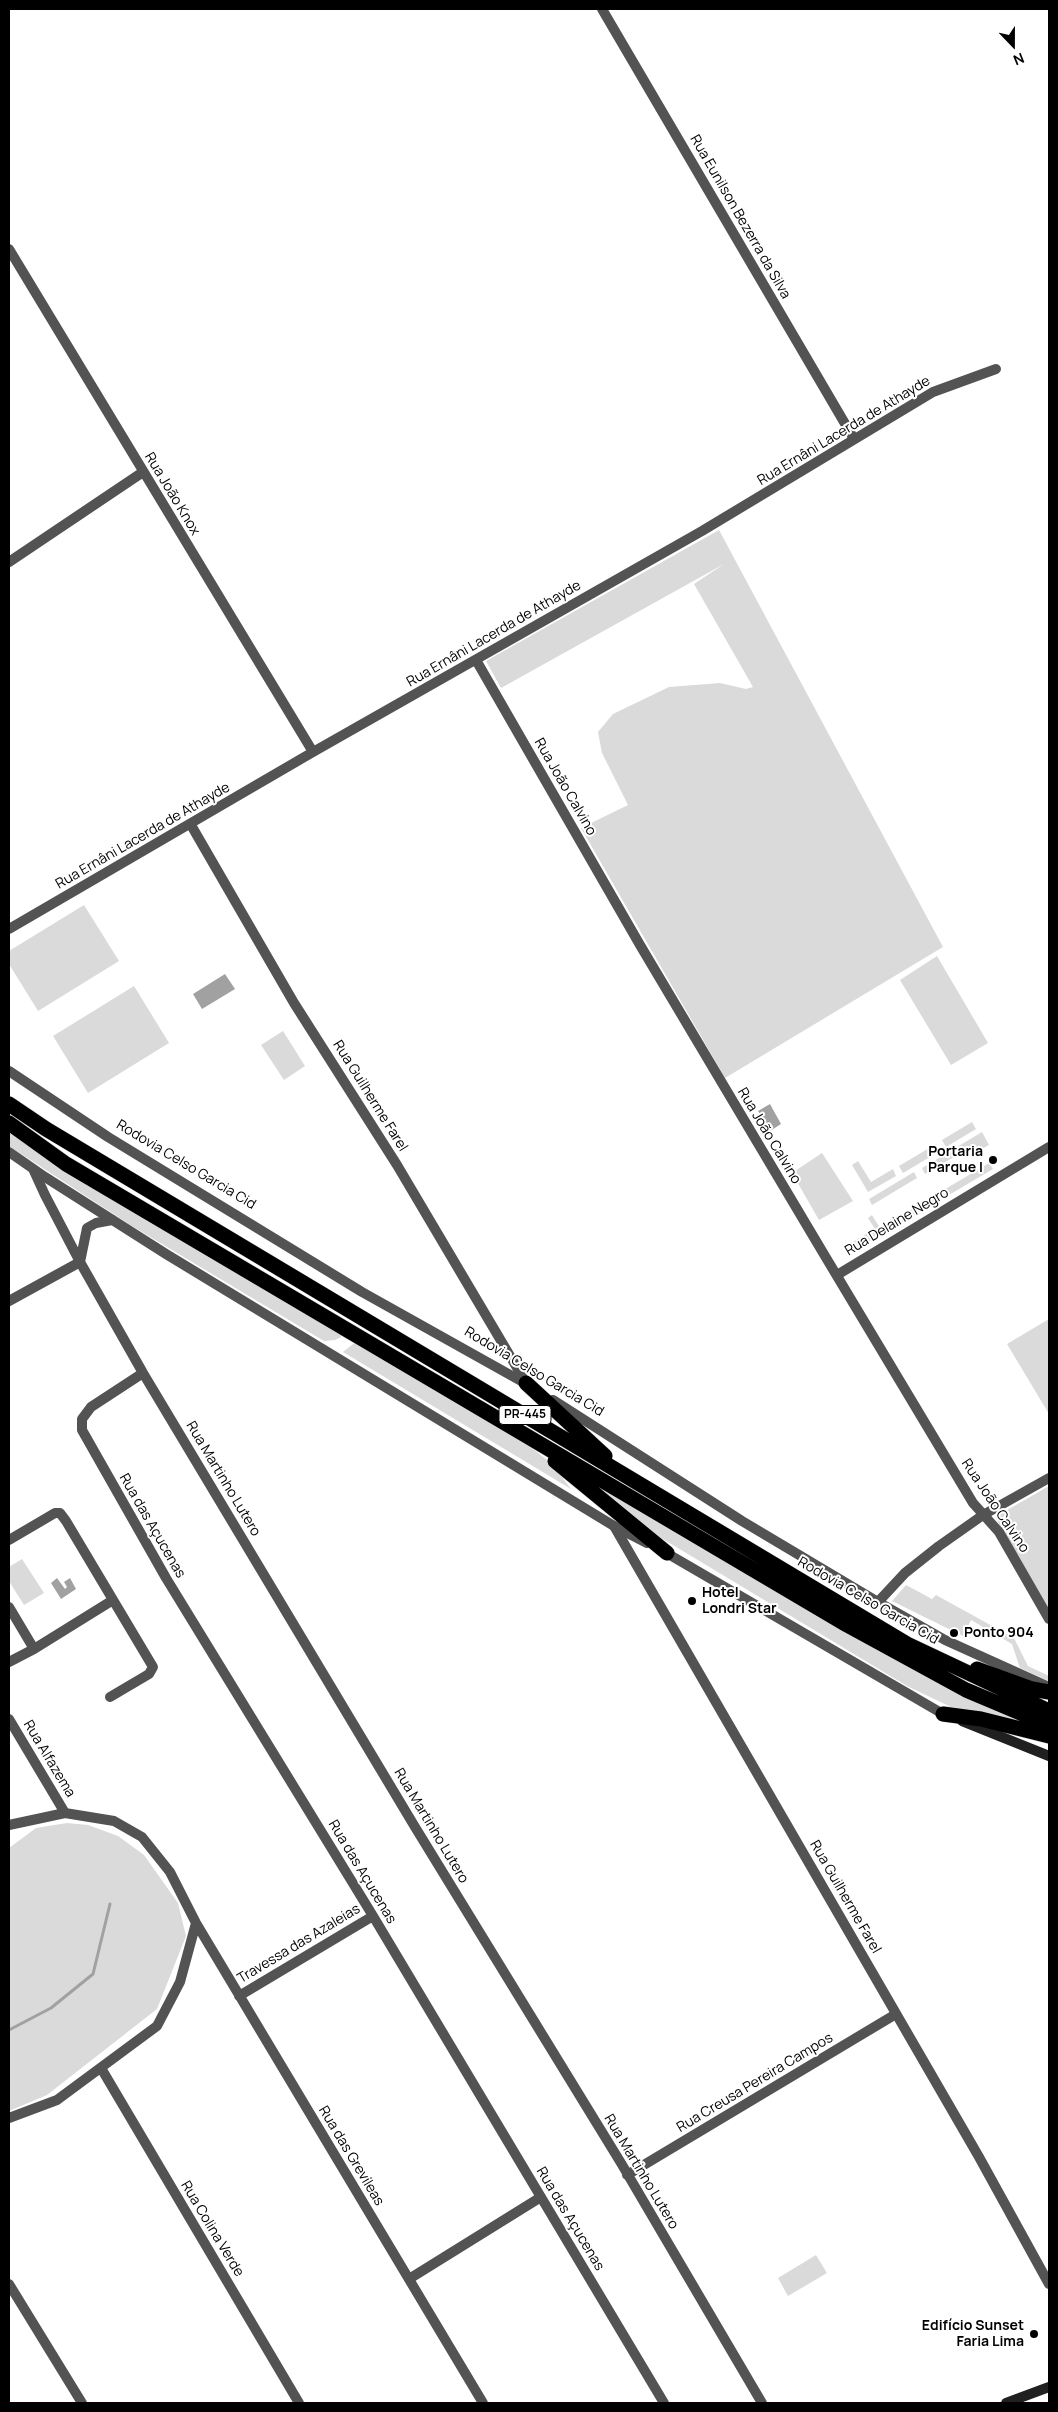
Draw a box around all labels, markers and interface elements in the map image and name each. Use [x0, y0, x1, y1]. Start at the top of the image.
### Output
north arrow [988, 20, 1038, 70]
text: N [1011, 49, 1027, 70]
street label: Rua Eunilson Bezerra da Silva [686, 132, 794, 302]
street label: Rua Ernâni Lacerda de Athayde [755, 373, 933, 489]
street label: Rua João Knox [141, 450, 203, 538]
street label: Rua Ernâni Lacerda de Athayde [404, 577, 584, 691]
street label: Rua João Calvino [530, 735, 600, 839]
street label: Rua Ernâni Lacerda de Athayde [53, 779, 233, 893]
street label: Rua Guilherme Farel [329, 1037, 411, 1155]
street label: Rua João Calvino [734, 1085, 804, 1187]
street label: Rodovia Celso Garcia Cid [113, 1117, 259, 1213]
place label: Portaria Parque I [928, 1144, 983, 1176]
marker: Portaria Parque I [987, 1154, 999, 1166]
street label: Rua Delaine Negro [842, 1184, 952, 1260]
street label: Rodovia Celso Garcia Cid [461, 1324, 607, 1420]
road number: PR-445 [499, 1406, 551, 1424]
street label: Rua Martinho Lutero [182, 1419, 264, 1539]
street label: Rua João Calvino [957, 1456, 1033, 1556]
street label: Rua das Açucenas [115, 1471, 189, 1581]
street label: Rodovia Celso Garcia Cid [795, 1554, 941, 1648]
place label: Hotel Londri Star [702, 1585, 777, 1618]
marker: Hotel Londri Star [686, 1595, 698, 1607]
place label: Ponto 904 [964, 1625, 1034, 1641]
marker: Ponto 904 [948, 1627, 960, 1639]
street label: Rua Alfazema [19, 1717, 79, 1801]
street label: Rua Martinho Lutero [390, 1766, 472, 1886]
street label: Rua das Açucenas [324, 1817, 400, 1927]
street label: Rua Guilherme Farel [806, 1838, 884, 1956]
street label: Travessa das Azaleias [235, 1901, 363, 1987]
street label: Rua Creusa Pereira Campos [674, 2030, 836, 2136]
street label: Rua das Grevíleas [315, 2103, 387, 2209]
street label: Rua Martinho Lutero [600, 2112, 682, 2232]
street label: Rua das Açucenas [532, 2164, 608, 2274]
street label: Rua Colina Verde [177, 2178, 247, 2280]
place label: Edifício Sunset Faria Lima [922, 2318, 1024, 2350]
marker: Edifício Sunset Faria Lima [1028, 2328, 1040, 2340]

